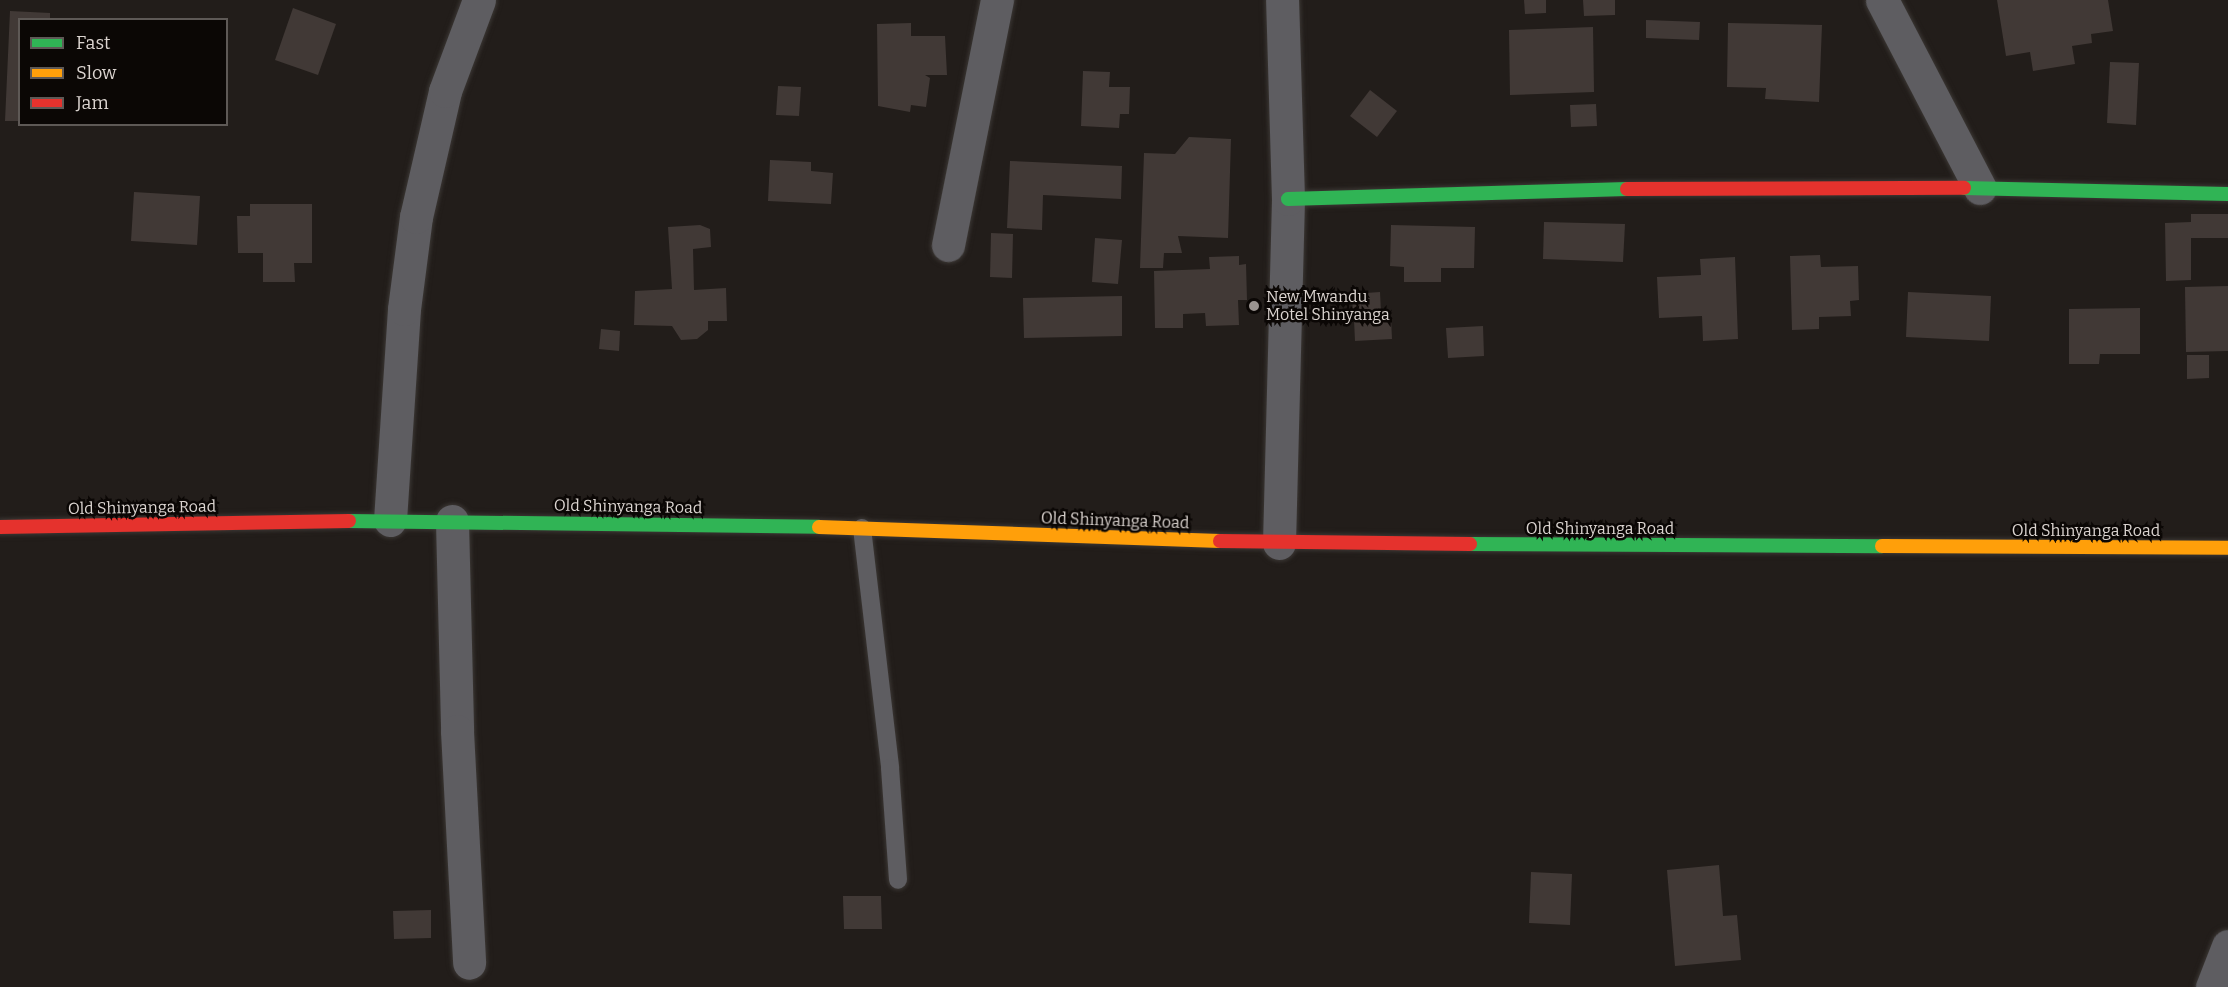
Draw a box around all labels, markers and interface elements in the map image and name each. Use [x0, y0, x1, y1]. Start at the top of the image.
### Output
legend [18, 18, 228, 126]
text: Fast [76, 32, 111, 54]
text: Slow [76, 62, 116, 84]
text: Jam [76, 92, 109, 114]
place label: New Mwandu Motel Shinyanga [1266, 287, 1390, 325]
marker: New Mwandu Motel Shinyanga [1247, 299, 1261, 313]
street label: Old Shinyanga Road [554, 496, 702, 518]
street label: Old Shinyanga Road [68, 497, 216, 519]
street label: Old Shinyanga Road [1040, 509, 1190, 533]
street label: Old Shinyanga Road [1526, 519, 1674, 539]
street label: Old Shinyanga Road [2012, 521, 2160, 541]

